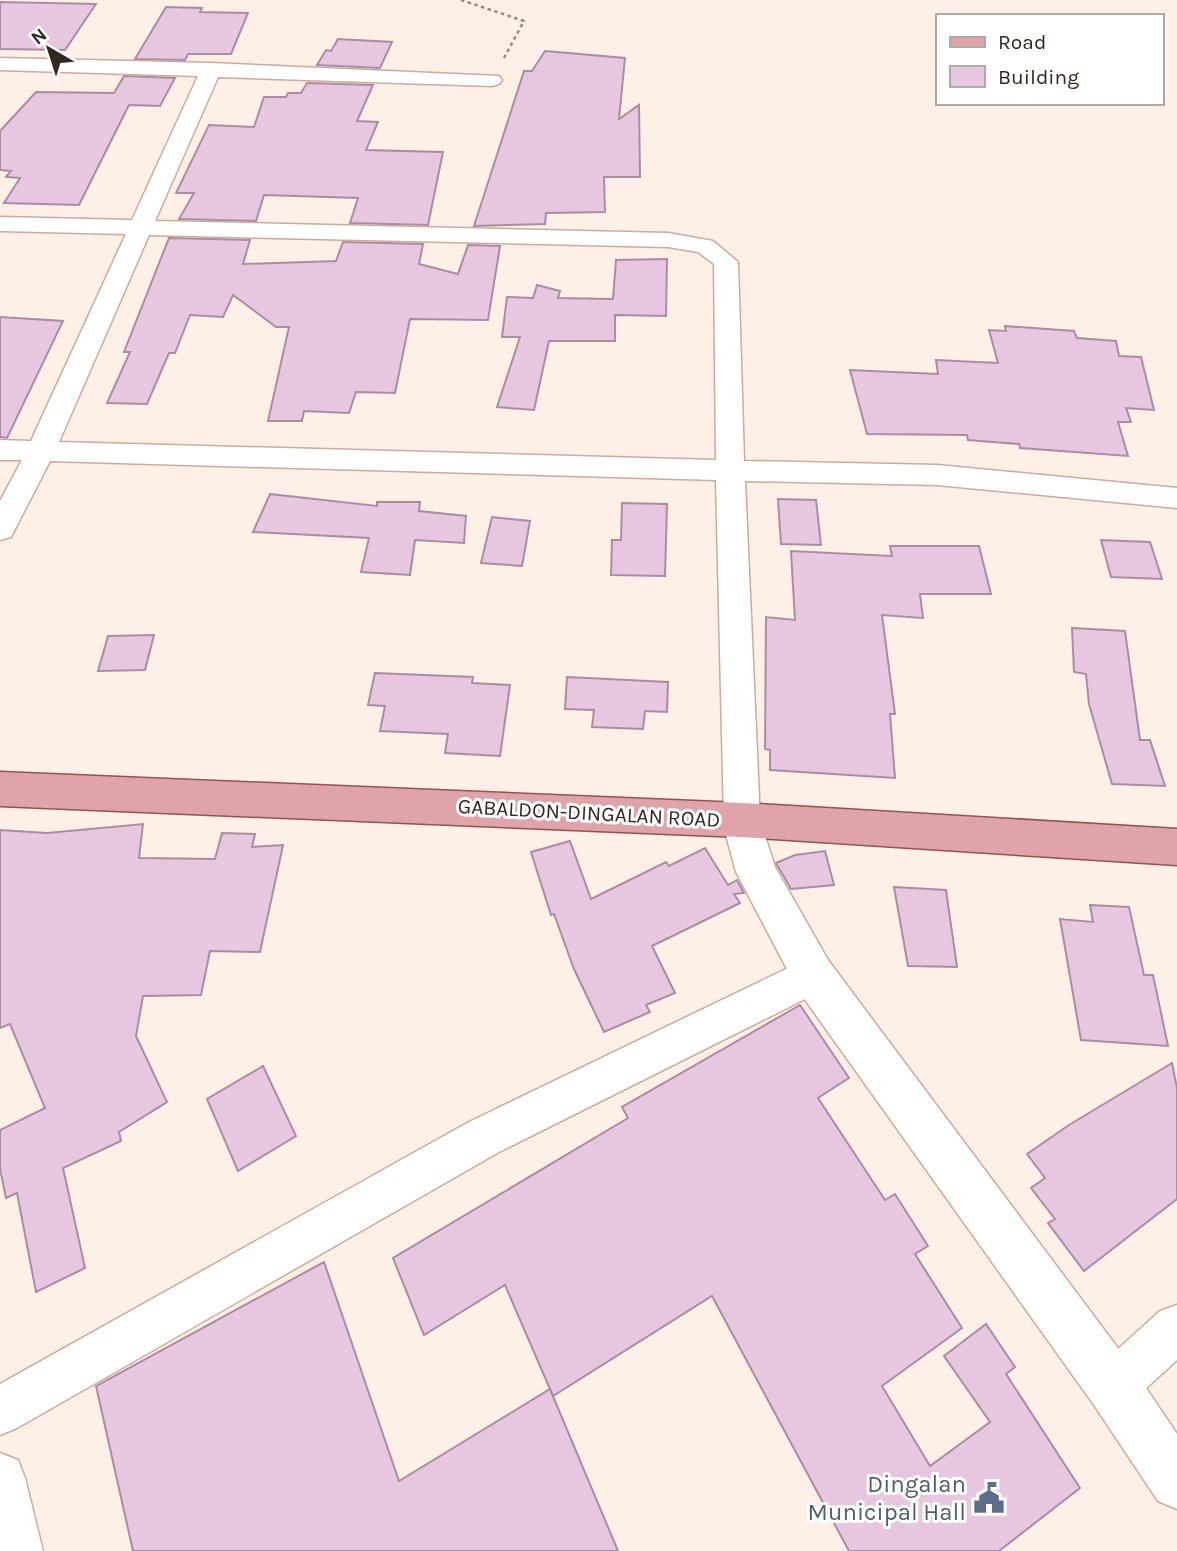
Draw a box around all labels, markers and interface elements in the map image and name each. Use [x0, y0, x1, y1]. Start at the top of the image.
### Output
north arrow [14, 14, 84, 84]
legend [936, 14, 1163, 105]
text: N [27, 24, 51, 49]
text: Road [998, 30, 1046, 54]
text: Building [998, 65, 1079, 89]
street label: GABALDON-DINGALAN ROAD [457, 794, 721, 832]
place label: Dingalan Municipal Hall [808, 1470, 966, 1526]
public building icon: Dingalan Municipal Hall [972, 1481, 1006, 1515]

